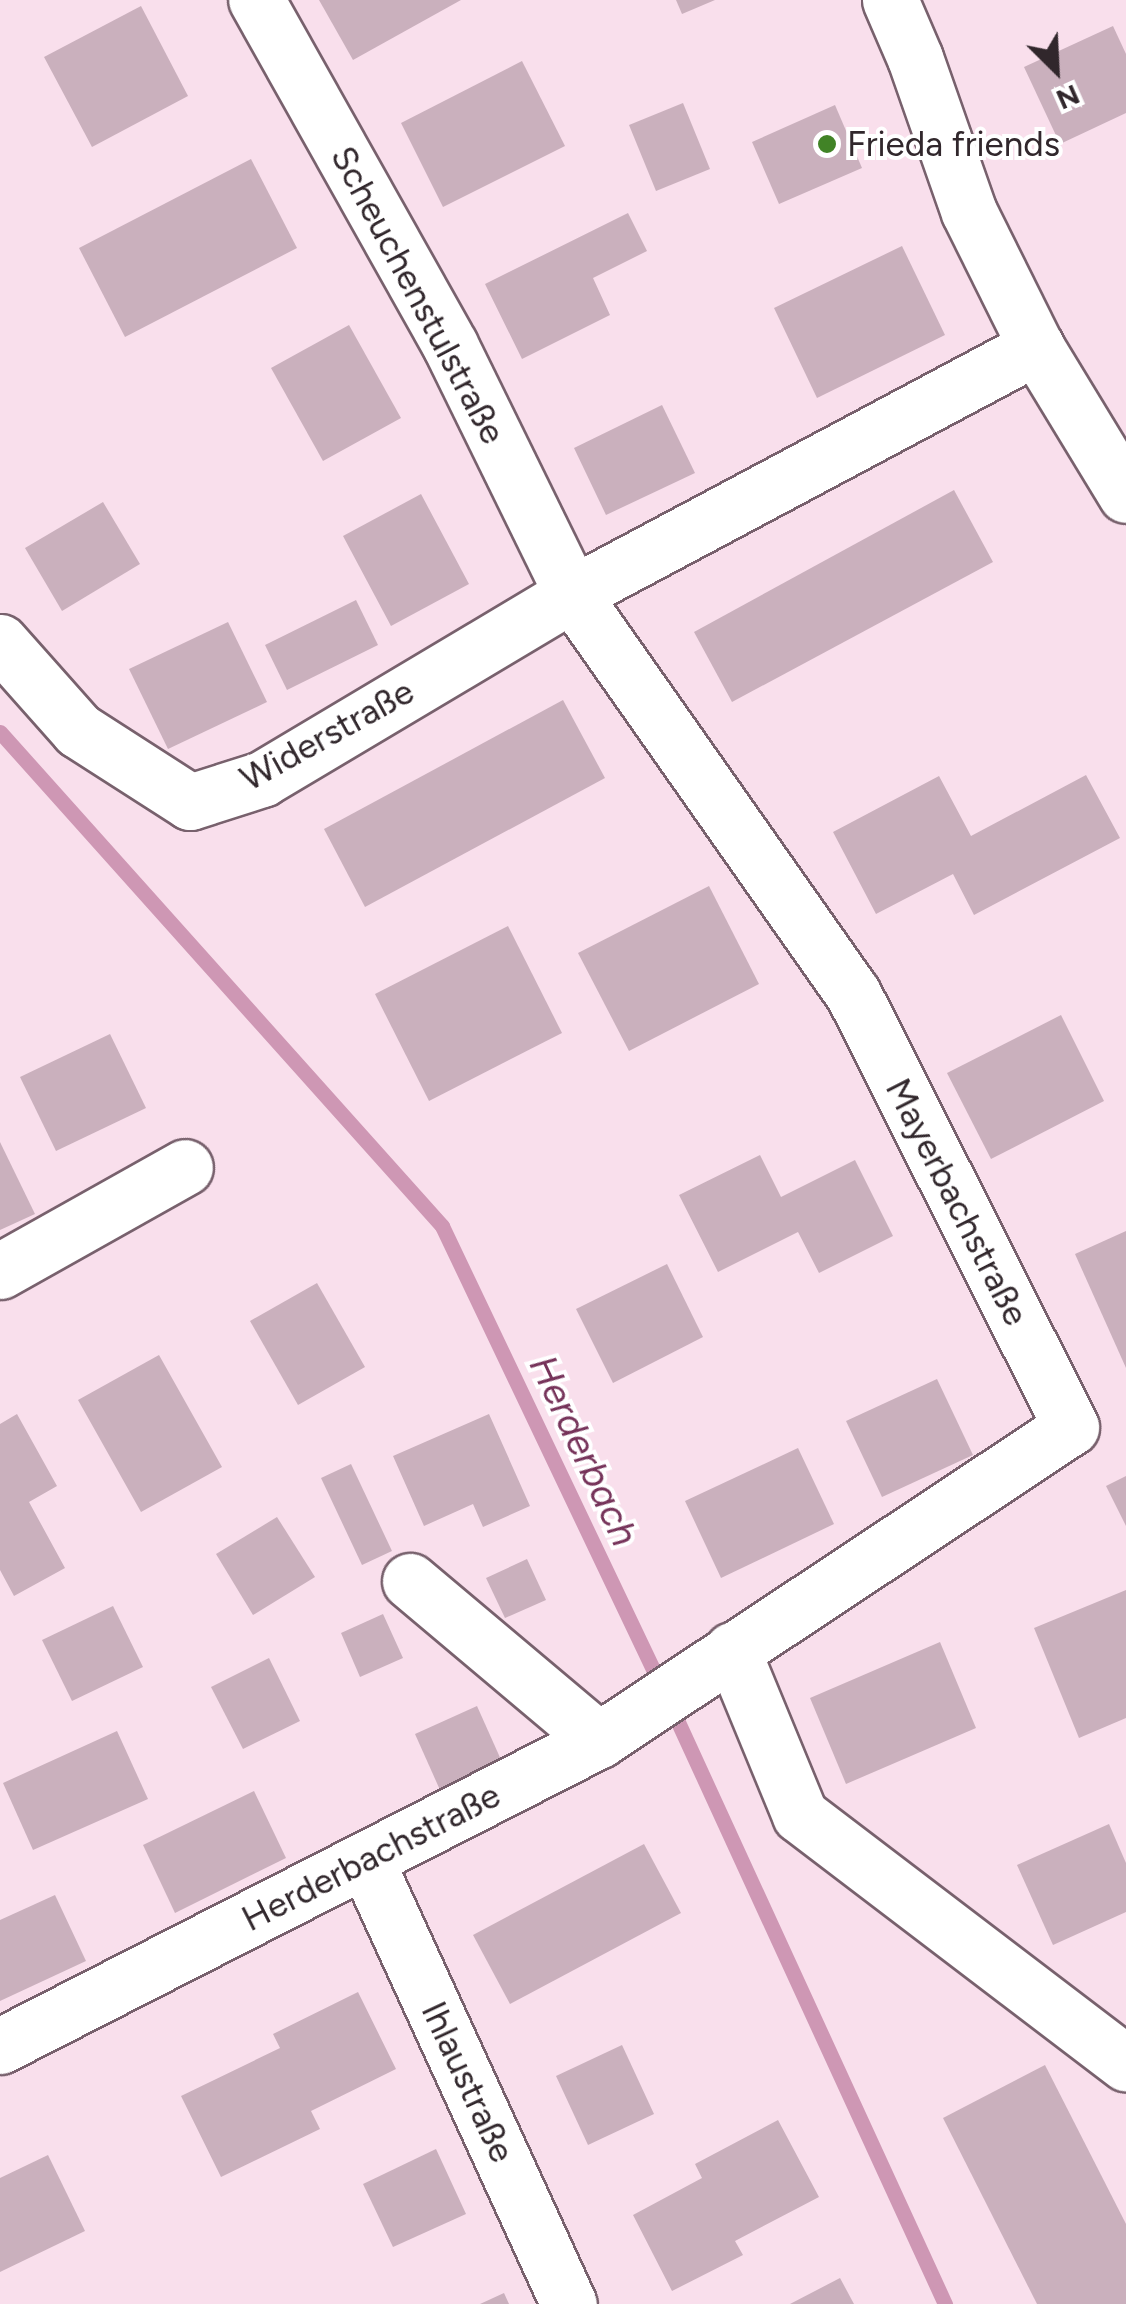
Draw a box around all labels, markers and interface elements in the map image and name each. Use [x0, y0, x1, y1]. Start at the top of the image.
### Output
north arrow [1006, 20, 1106, 120]
text: N [1051, 77, 1085, 117]
place label: Frieda friends [847, 123, 1060, 165]
marker: Frieda friends [816, 133, 838, 155]
street label: Scheuchenstulstraße [322, 139, 514, 451]
street label: Widerstraße [233, 670, 421, 800]
street label: Mayerbachstraße [877, 1072, 1037, 1332]
water label: Herderbach [519, 1349, 647, 1553]
street label: Herderbachstraße [235, 1774, 507, 1940]
street label: Ihlaustraße [413, 1995, 523, 2169]

